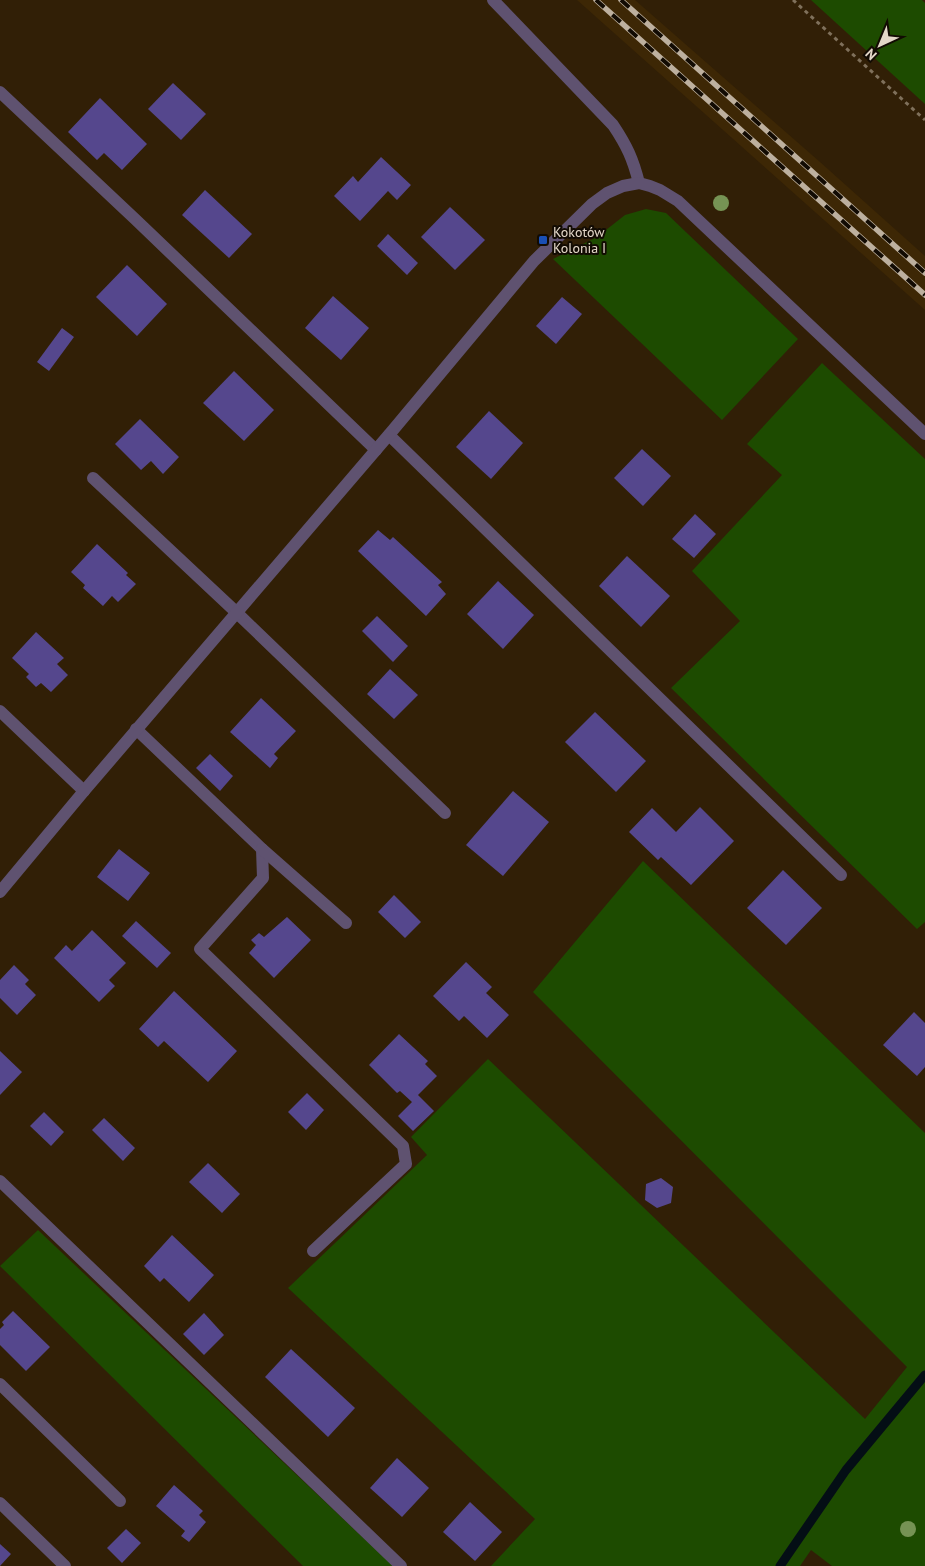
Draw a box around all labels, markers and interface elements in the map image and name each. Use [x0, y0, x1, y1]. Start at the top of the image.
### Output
north arrow [855, 20, 905, 70]
text: N [861, 45, 881, 64]
place label: Kokotów Kolonia I [553, 223, 606, 257]
marker: Kokotów Kolonia I [537, 234, 549, 246]

